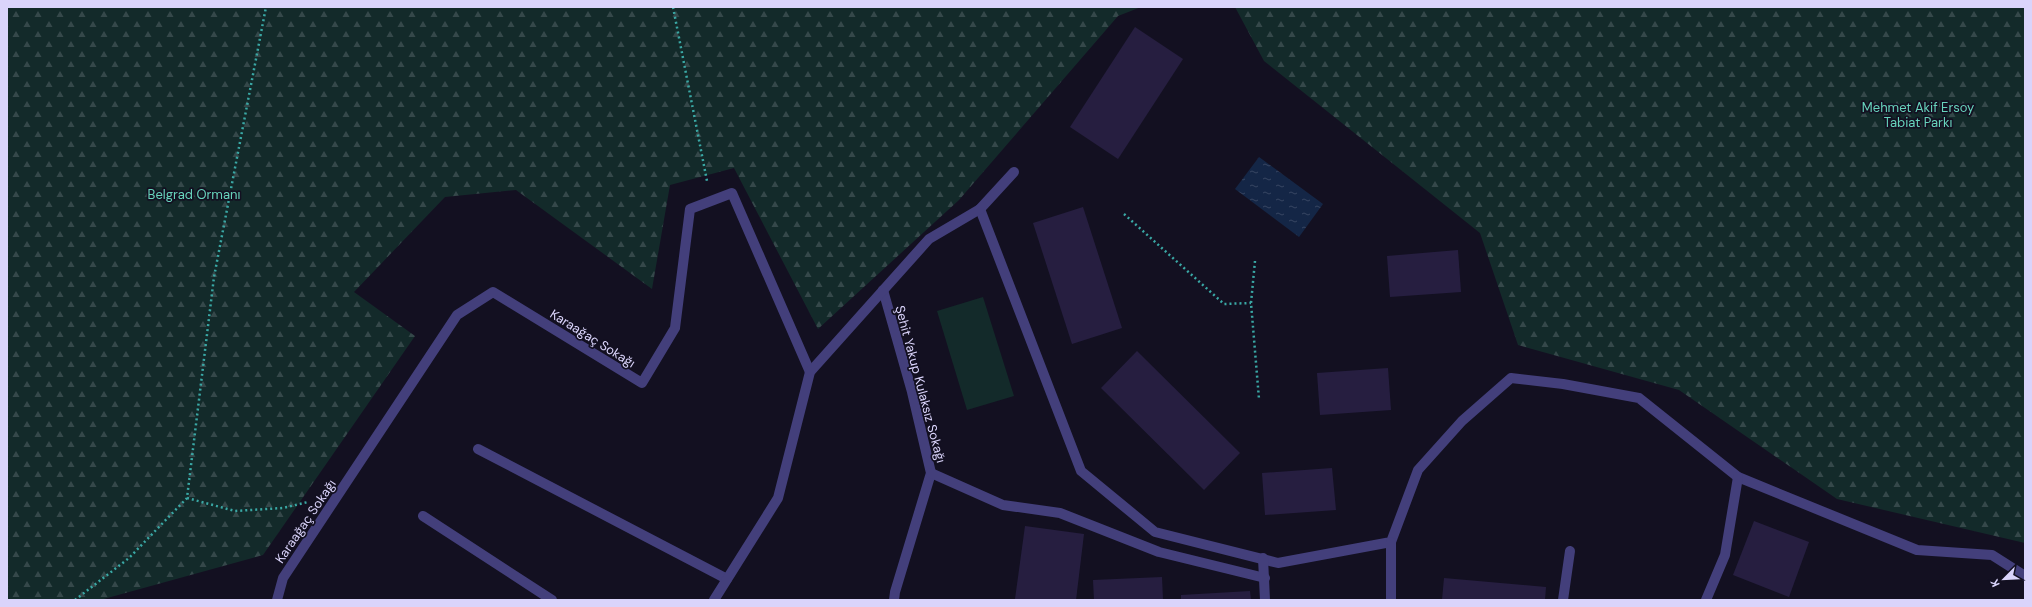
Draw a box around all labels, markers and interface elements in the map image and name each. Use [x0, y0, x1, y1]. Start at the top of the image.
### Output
park label: Mehmet Akif Ersoy Tabiat Parkı [1862, 99, 1974, 131]
park label: Belgrad Ormanı [148, 186, 240, 203]
street label: Şehit Yakup Kulaksız Sokağı [891, 304, 950, 465]
street label: Karaağaç Sokağı [547, 305, 639, 371]
street label: Karaağaç Sokağı [271, 476, 340, 566]
north arrow [1984, 559, 2024, 599]
text: K [1987, 577, 2003, 589]

